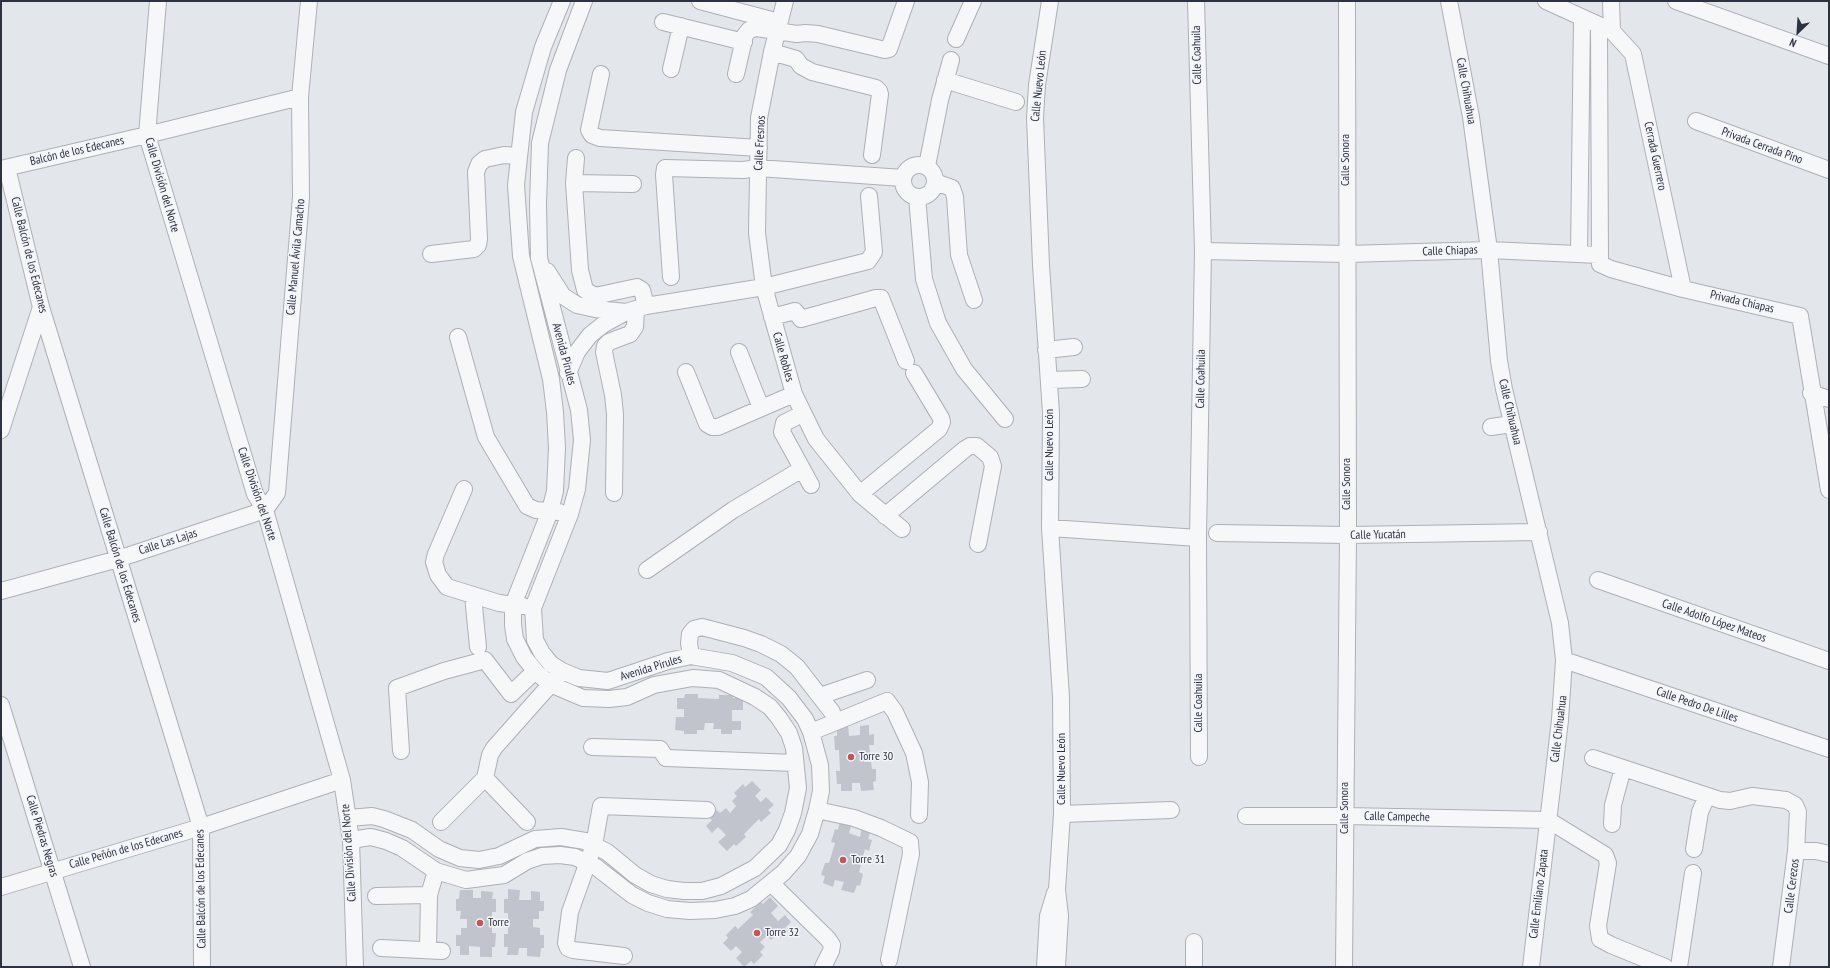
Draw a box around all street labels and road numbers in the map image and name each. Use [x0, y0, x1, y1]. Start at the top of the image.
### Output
street label: Calle Coahuila [1189, 25, 1205, 85]
street label: Calle Nuevo León [1028, 50, 1050, 122]
street label: Calle Chihuahua [1453, 57, 1479, 125]
street label: Calle Fresnos [751, 115, 769, 171]
street label: Cerrada Guerrero [1641, 120, 1669, 192]
street label: Privada Cerrada Pino [1719, 125, 1805, 167]
street label: Balcón de los Edecanes [29, 133, 125, 169]
street label: Calle Sonora [1339, 134, 1353, 186]
street label: Calle División del Norte [142, 136, 182, 234]
street label: Calle Balcón de los Edecanes [8, 195, 50, 315]
street label: Calle Manuel Ávila Camacho [284, 198, 308, 316]
street label: Calle Chiapas [1422, 243, 1478, 259]
street label: Privada Chiapas [1709, 288, 1775, 316]
street label: Avenida Pirules [549, 321, 579, 387]
street label: Calle Robles [769, 331, 797, 383]
street label: Calle Coahuila [1193, 349, 1209, 409]
street label: Calle Chihuahua [1495, 378, 1525, 446]
street label: Calle Nuevo León [1043, 409, 1057, 481]
street label: Calle División del Norte [234, 445, 280, 543]
street label: Calle Sonora [1340, 458, 1354, 510]
street label: Calle Balcón de los Edecanes [96, 506, 144, 624]
street label: Calle Las Lajas [137, 526, 199, 558]
street label: Calle Yucatán [1350, 527, 1406, 543]
street label: Calle Adolfo López Mateos [1660, 596, 1768, 646]
street label: Avenida Pirules [618, 652, 684, 684]
street label: Calle Coahuila [1192, 673, 1206, 733]
street label: Calle Pedro De Lilles [1654, 684, 1740, 726]
street label: Calle Chihuahua [1548, 695, 1570, 763]
street label: Calle Nuevo León [1055, 733, 1069, 805]
street label: Calle Sonora [1338, 782, 1352, 834]
street label: Calle Piedras Negras [23, 793, 61, 879]
street label: Calle División del Norte [338, 804, 360, 902]
street label: Calle Campeche [1364, 809, 1430, 825]
street label: Calle Peñón de los Edecanes [68, 826, 184, 872]
street label: Calle Balcón de los Edecanes [193, 829, 209, 949]
street label: Calle Emiliano Zapata [1526, 848, 1552, 940]
street label: Calle Cerezos [1782, 858, 1802, 914]

